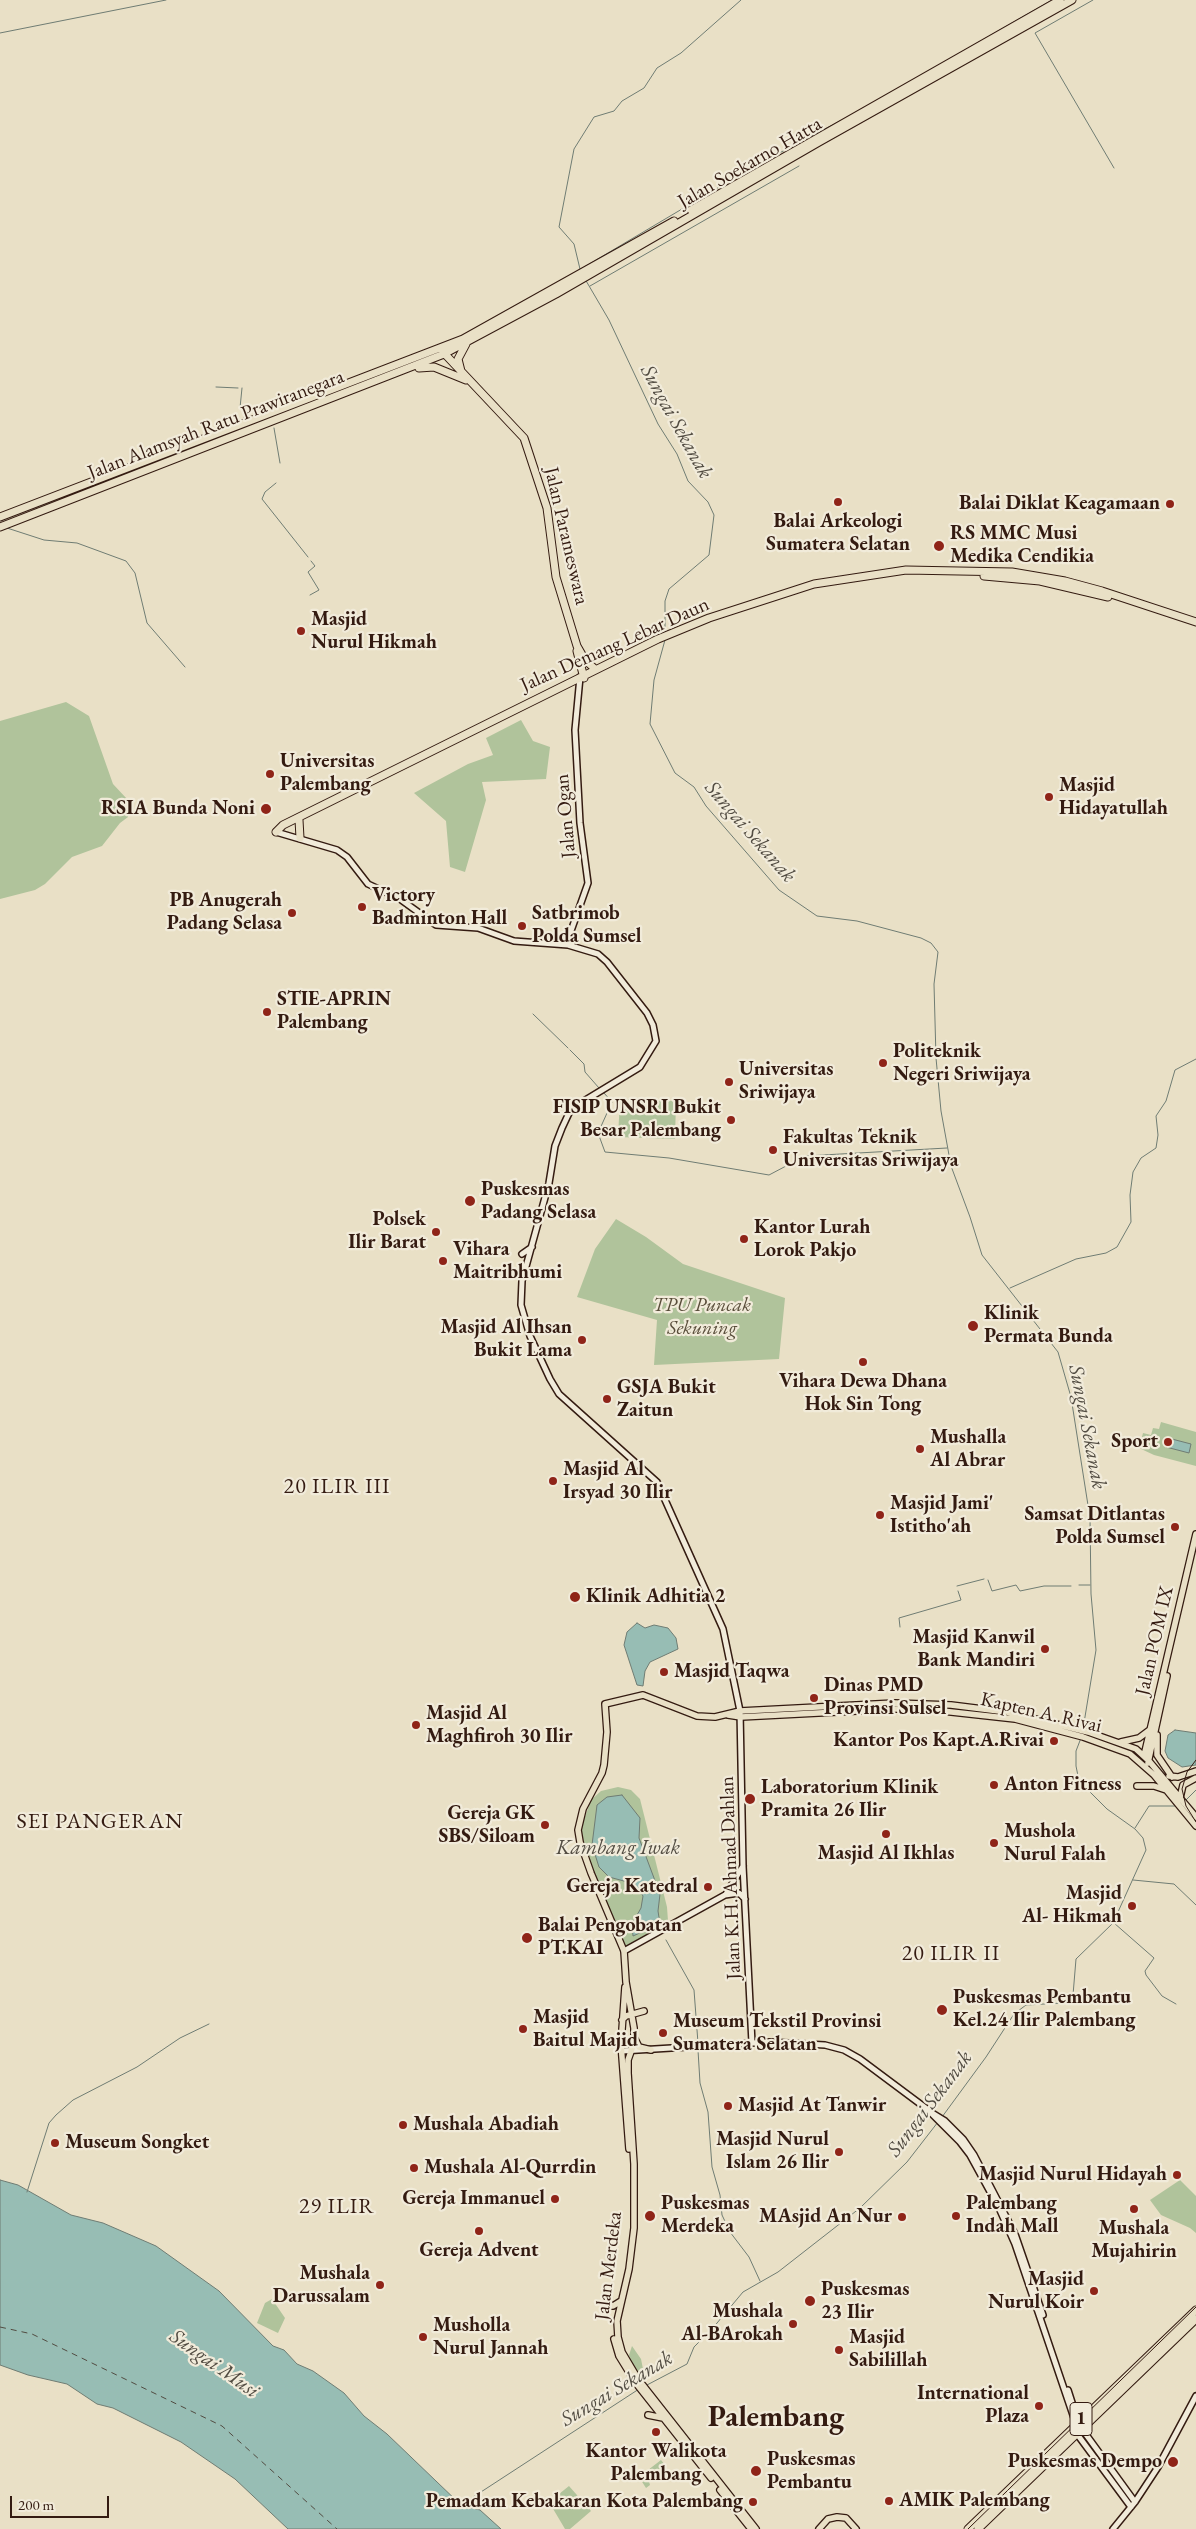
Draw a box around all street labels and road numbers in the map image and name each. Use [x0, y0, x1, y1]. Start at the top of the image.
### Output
street label: Jalan Soekarno Hatta [674, 112, 826, 214]
street label: Jalan Alamsyah Ratu Prawiranegara [84, 365, 348, 485]
street label: Jalan Parameswara [538, 465, 594, 607]
street label: Jalan Demang Lebar Daun [517, 593, 713, 697]
street label: Jalan Ogan [550, 773, 582, 859]
street label: Jalan POM IX [1131, 1584, 1179, 1698]
street label: Kapten A. Rivai [978, 1687, 1104, 1739]
street label: Jalan K.H. Ahmad Dahlan [715, 1776, 747, 1980]
street label: Jalan Merdeka [590, 2210, 628, 2322]
road number: 1 [1070, 2402, 1092, 2436]

